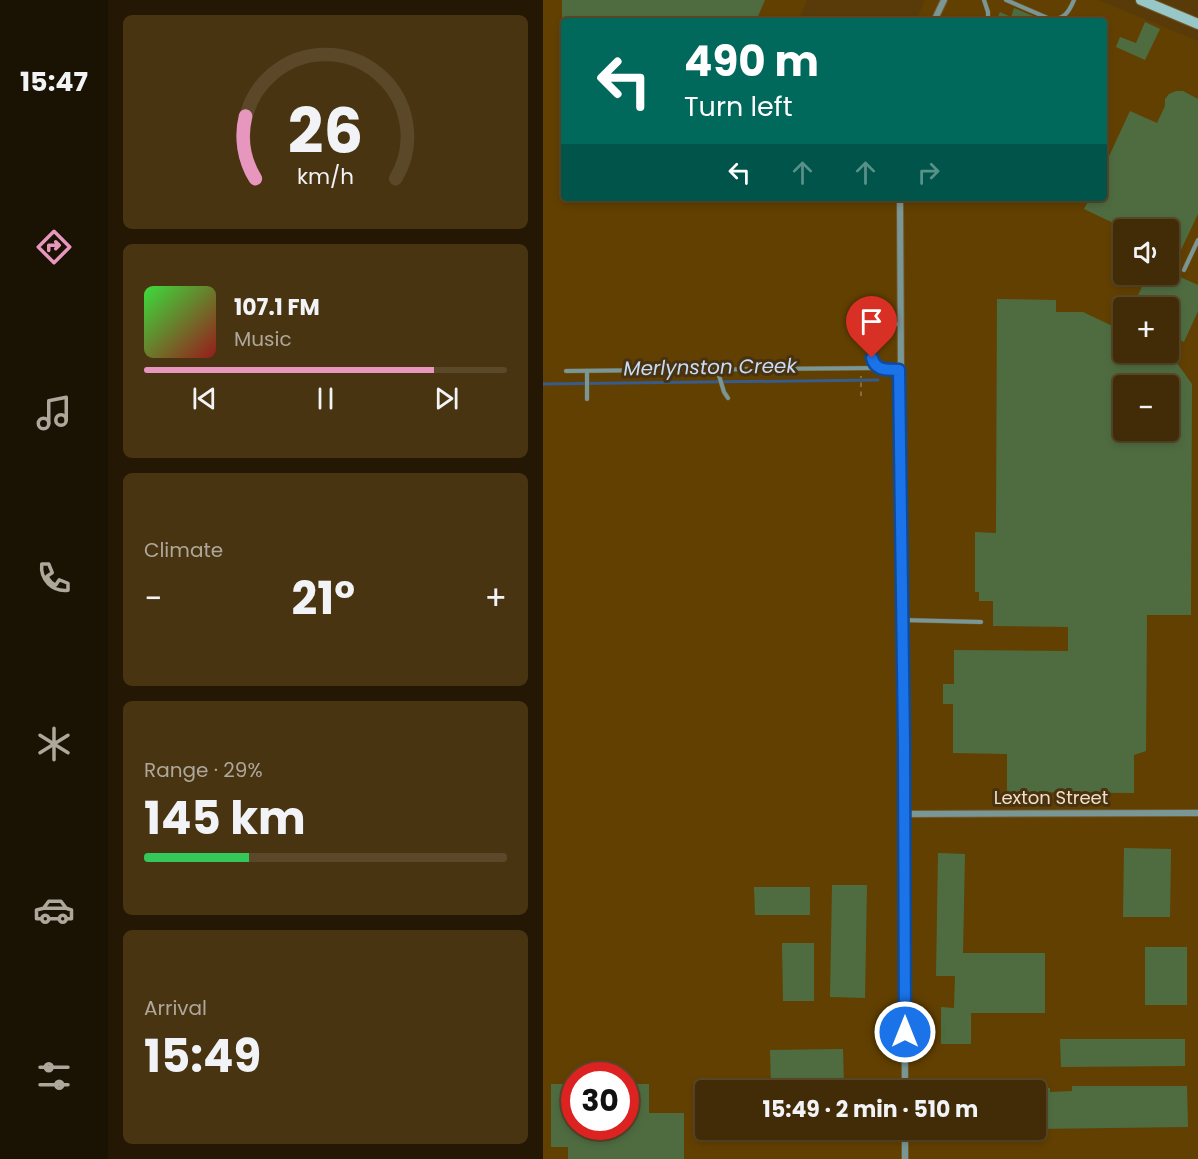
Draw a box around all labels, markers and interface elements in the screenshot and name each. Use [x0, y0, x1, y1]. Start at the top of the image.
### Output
text: 490 m [684, 32, 819, 91]
icon: left [585, 42, 663, 120]
text: 15:47 [20, 63, 88, 100]
text: 26 [288, 87, 363, 175]
text: Turn left [684, 88, 793, 125]
icon: left [723, 156, 756, 189]
icon: ahead [786, 156, 819, 189]
icon: ahead [849, 156, 882, 189]
icon: right [912, 156, 945, 189]
text: km/h [297, 161, 354, 192]
map controls [1113, 219, 1179, 441]
button: sound [1113, 219, 1179, 285]
icon: directions [33, 226, 75, 268]
text: 107.1 FM [234, 292, 320, 323]
pin [846, 296, 897, 358]
button: + [1113, 297, 1179, 363]
icon: arrive [855, 305, 888, 338]
text: Music [234, 325, 292, 353]
water label: Merlynston Creek [623, 351, 799, 383]
button: − [1113, 375, 1179, 441]
icon: previous [188, 382, 221, 415]
icon: pause [309, 382, 342, 415]
icon: next [430, 382, 463, 415]
icon: music [33, 392, 75, 434]
text: Climate [144, 536, 223, 564]
icon: phone [33, 557, 75, 599]
text: 21° [292, 567, 355, 630]
text: − [144, 575, 162, 622]
text: + [484, 575, 507, 622]
icon: climate [33, 723, 75, 765]
text: Range · 29% [144, 756, 263, 784]
street label: Lexton Street [994, 785, 1108, 810]
text: 145 km [144, 787, 306, 850]
icon: car [33, 889, 75, 931]
text: Arrival [144, 994, 207, 1022]
position arrow [873, 1000, 937, 1064]
text: 15:49 [144, 1025, 261, 1088]
icon: filters [33, 1055, 75, 1097]
speed limit sign: 30 [561, 1062, 639, 1140]
text: 15:49 · 2 min · 510 m [763, 1094, 978, 1125]

